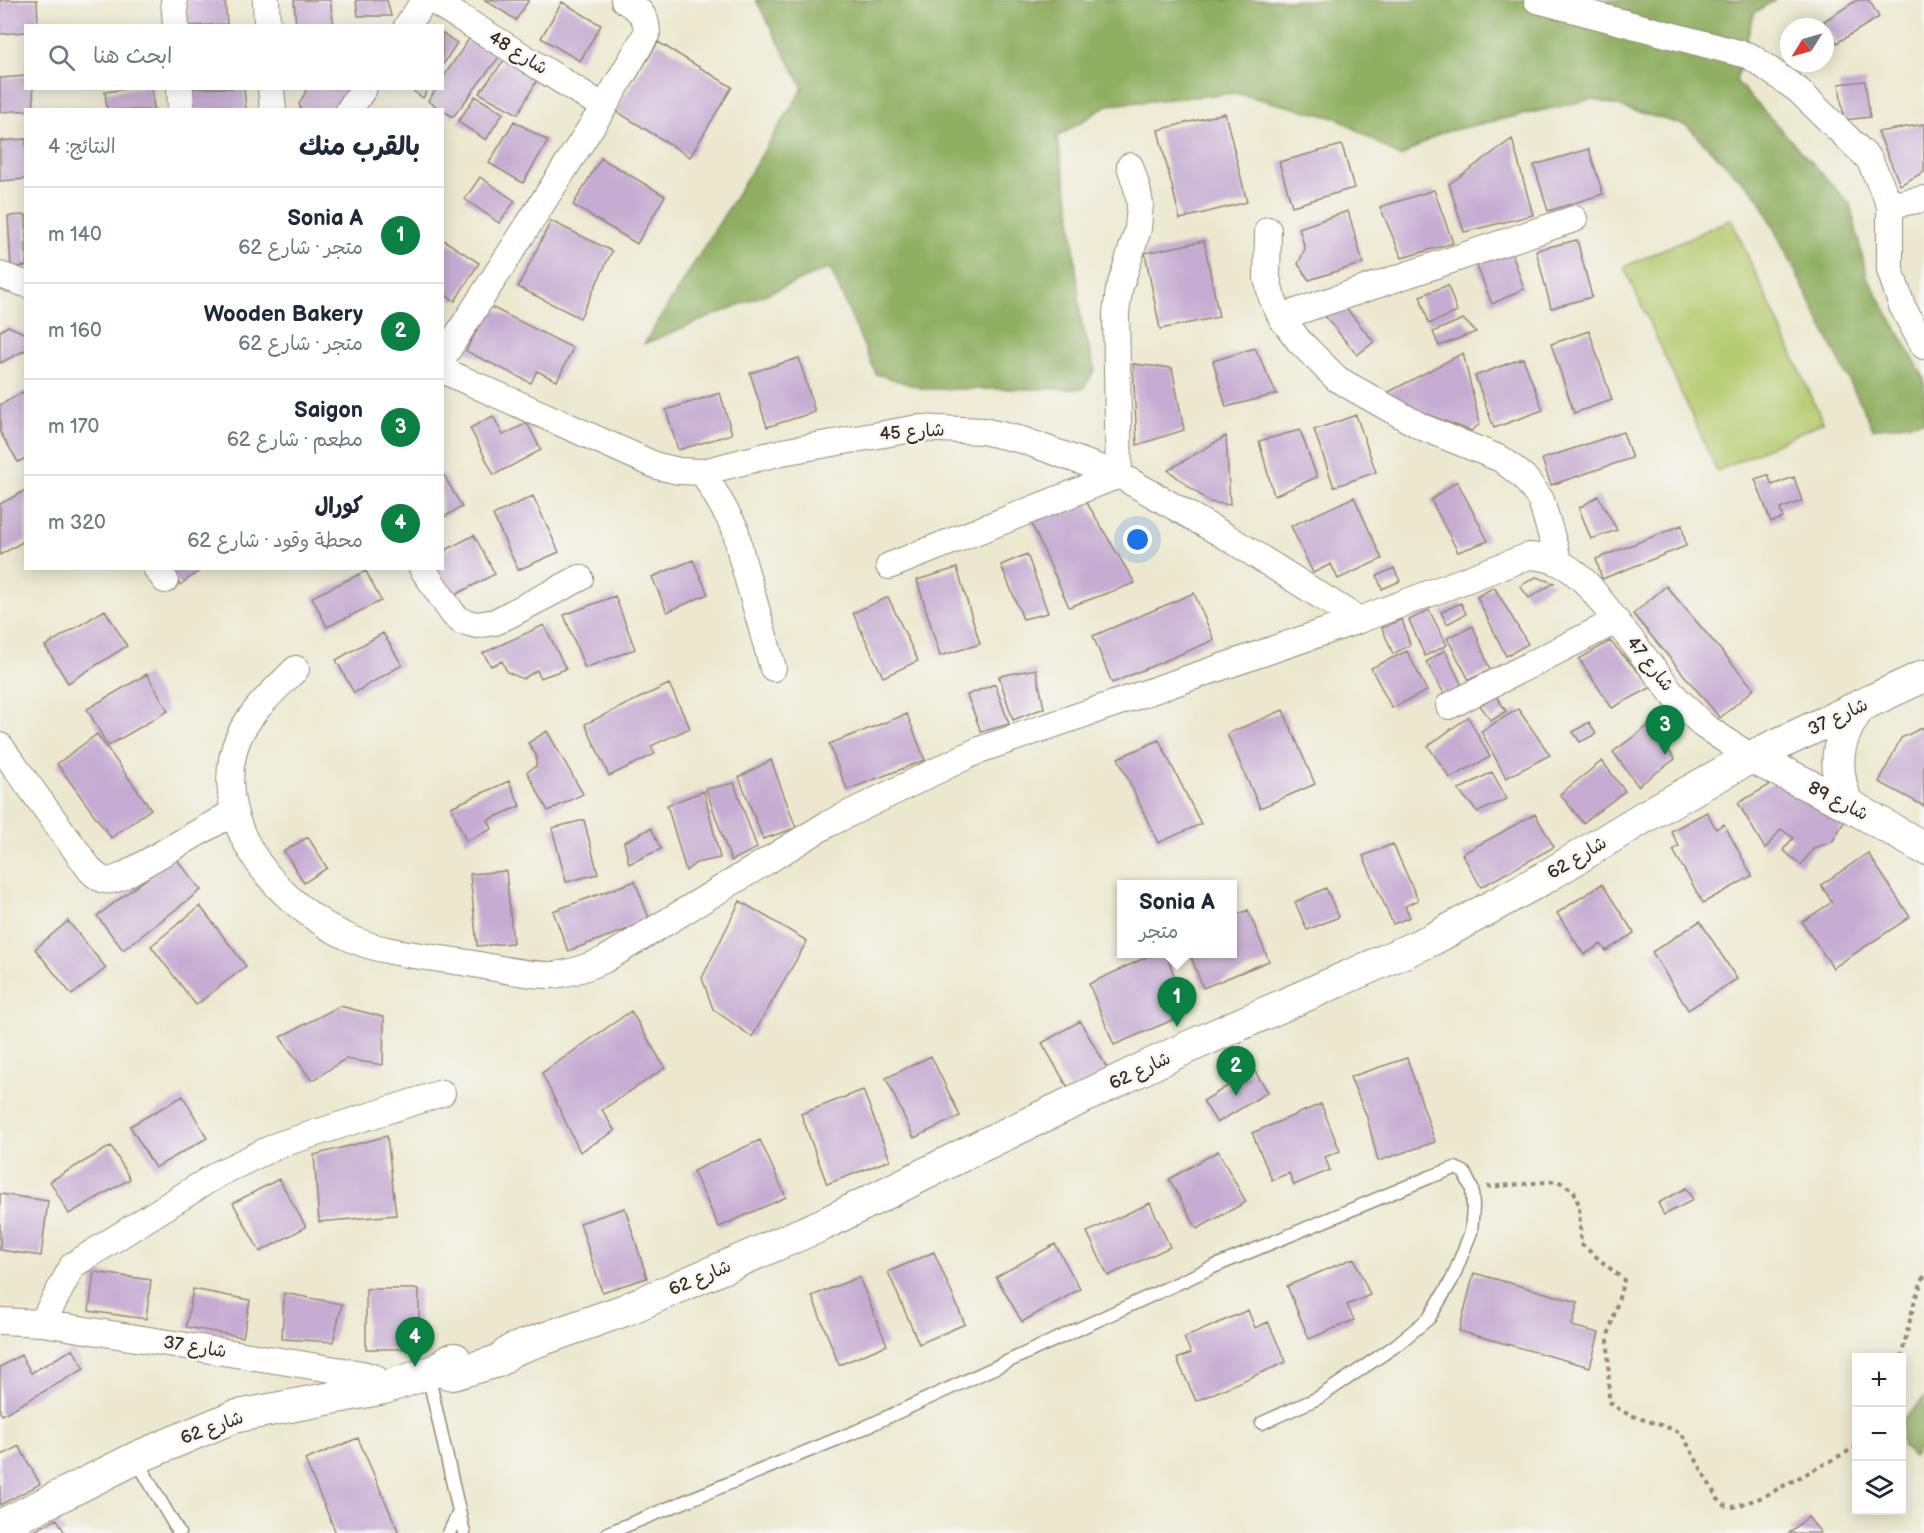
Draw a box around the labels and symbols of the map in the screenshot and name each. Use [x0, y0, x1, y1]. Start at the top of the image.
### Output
north arrow [1780, 18, 1834, 72]
street label: شارع 48 [484, 27, 551, 80]
street label: شارع 45 [879, 419, 945, 446]
your location [1123, 525, 1152, 554]
street label: شارع 47 [1621, 632, 1678, 696]
street label: شارع 37 [1805, 694, 1872, 741]
pin: 3 [1646, 706, 1684, 755]
street label: شارع 89 [1804, 777, 1872, 826]
street label: شارع 62 [1544, 832, 1611, 885]
pin: 1 [1158, 978, 1196, 1027]
pin: 2 [1216, 1046, 1256, 1096]
street label: شارع 62 [1106, 1048, 1175, 1095]
street label: شارع 62 [666, 1256, 735, 1301]
pin: 4 [396, 1318, 434, 1367]
street label: شارع 37 [162, 1332, 228, 1363]
street label: شارع 62 [178, 1407, 247, 1450]

